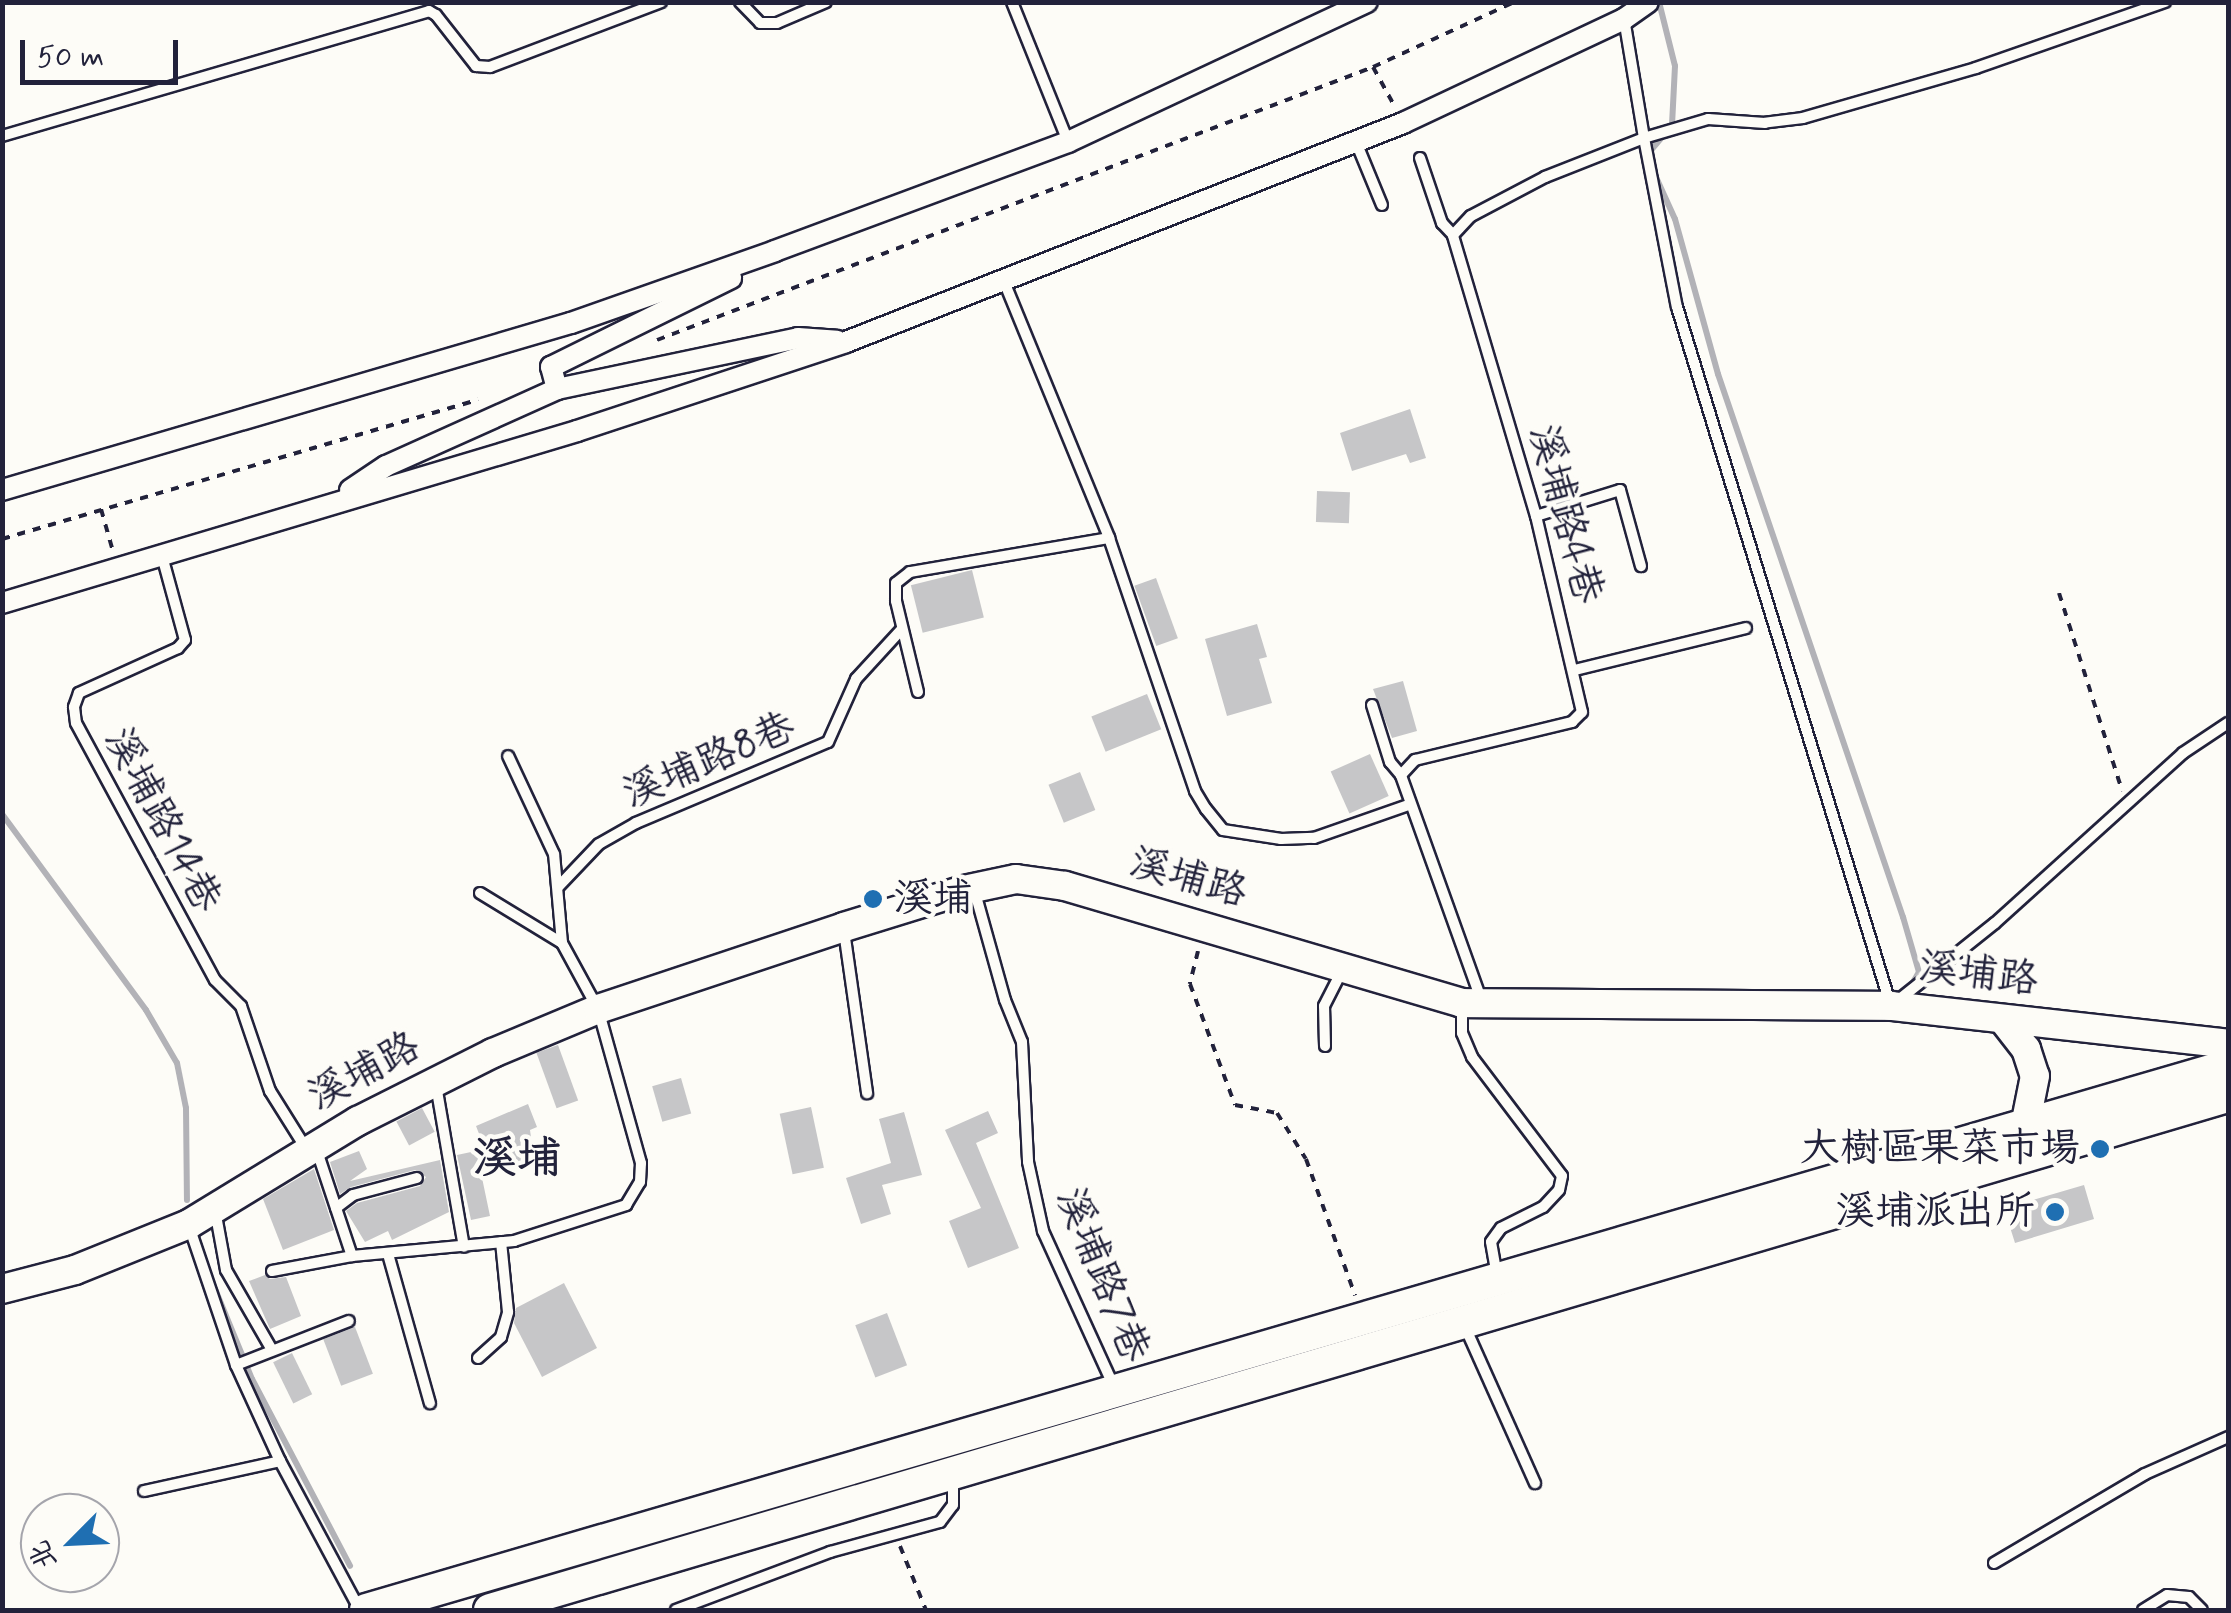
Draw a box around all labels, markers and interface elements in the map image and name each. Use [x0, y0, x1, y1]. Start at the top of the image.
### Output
scale bar [25, 20, 182, 82]
text: 50 m [37, 38, 104, 77]
street label: 溪埔路4巷 [1518, 419, 1612, 609]
street label: 溪埔路8巷 [616, 703, 802, 819]
street label: 溪埔路14巷 [93, 719, 231, 921]
street label: 溪埔路 [1124, 838, 1252, 918]
place label: 溪埔 [893, 875, 973, 923]
marker: 溪埔 [862, 888, 884, 910]
street label: 溪埔路 [1916, 943, 2040, 1005]
street label: 溪埔路 [300, 1023, 428, 1121]
place label: 大樹區果菜市場 [1800, 1125, 2080, 1173]
district label: 溪埔 [472, 1133, 562, 1187]
marker: 大樹區果菜市場 [2089, 1138, 2111, 1160]
street label: 溪埔路7巷 [1045, 1181, 1159, 1369]
place label: 溪埔派出所 [1835, 1188, 2035, 1236]
marker: 溪埔派出所 [2044, 1201, 2066, 1223]
north arrow [20, 1493, 120, 1593]
text: 北 [21, 1534, 67, 1575]

